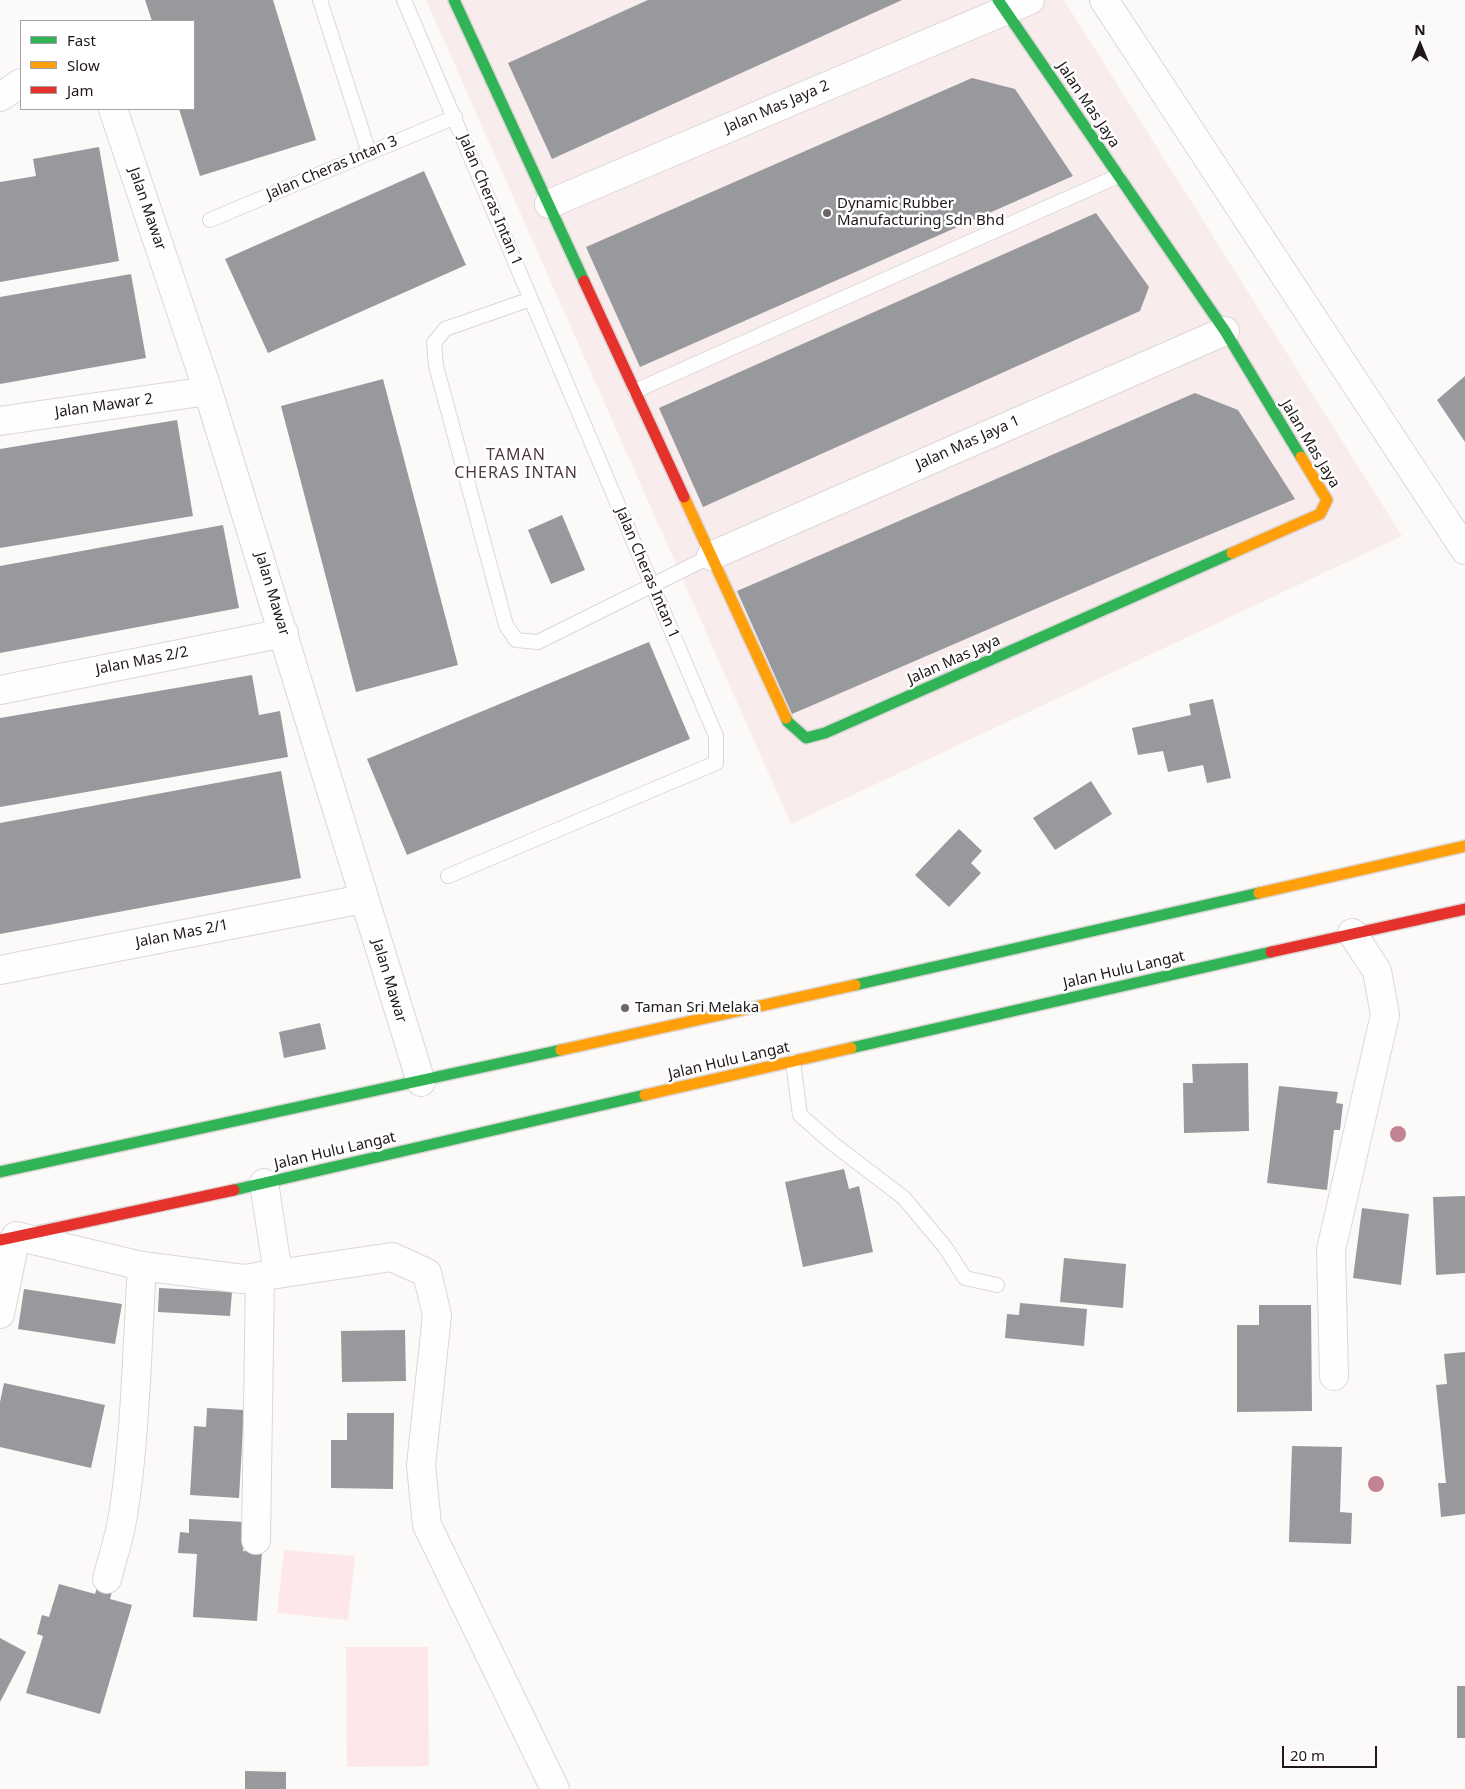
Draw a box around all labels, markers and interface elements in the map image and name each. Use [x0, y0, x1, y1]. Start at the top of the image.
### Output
legend [20, 20, 195, 110]
north arrow [1395, 20, 1445, 70]
text: N [1414, 20, 1426, 39]
text: Fast [67, 30, 96, 50]
text: Slow [67, 55, 100, 75]
street label: Jalan Mas Jaya [1053, 59, 1123, 151]
street label: Jalan Mas Jaya 2 [722, 77, 832, 137]
text: Jam [67, 80, 94, 100]
street label: Jalan Cheras Intan 3 [264, 132, 400, 204]
street label: Jalan Cheras Intan 1 [454, 132, 526, 268]
street label: Jalan Mawar [124, 165, 170, 253]
place label: Dynamic Rubber Manufacturing Sdn Bhd [837, 195, 1004, 230]
marker: Dynamic Rubber Manufacturing Sdn Bhd [821, 207, 833, 219]
street label: Jalan Mawar 2 [54, 390, 154, 422]
street label: Jalan Mas Jaya [1277, 397, 1343, 491]
street label: Jalan Mas Jaya 1 [913, 412, 1023, 474]
district label: TAMAN CHERAS INTAN [453, 445, 579, 483]
street label: Jalan Cheras Intan 1 [611, 505, 683, 641]
street label: Jalan Mawar [251, 550, 293, 638]
street label: Jalan Mas Jaya [905, 632, 1003, 688]
street label: Jalan Mas 2/2 [94, 643, 190, 679]
street label: Jalan Mas 2/1 [134, 916, 230, 952]
street label: Jalan Mawar [368, 937, 410, 1025]
street label: Jalan Hulu Langat [1062, 947, 1186, 993]
place label: Taman Sri Melaka [635, 999, 759, 1017]
marker: Taman Sri Melaka [619, 1002, 631, 1014]
street label: Jalan Hulu Langat [667, 1038, 791, 1084]
street label: Jalan Hulu Langat [273, 1128, 397, 1174]
scale bar [1285, 1736, 1380, 1768]
text: 20 m [1290, 1745, 1325, 1765]

